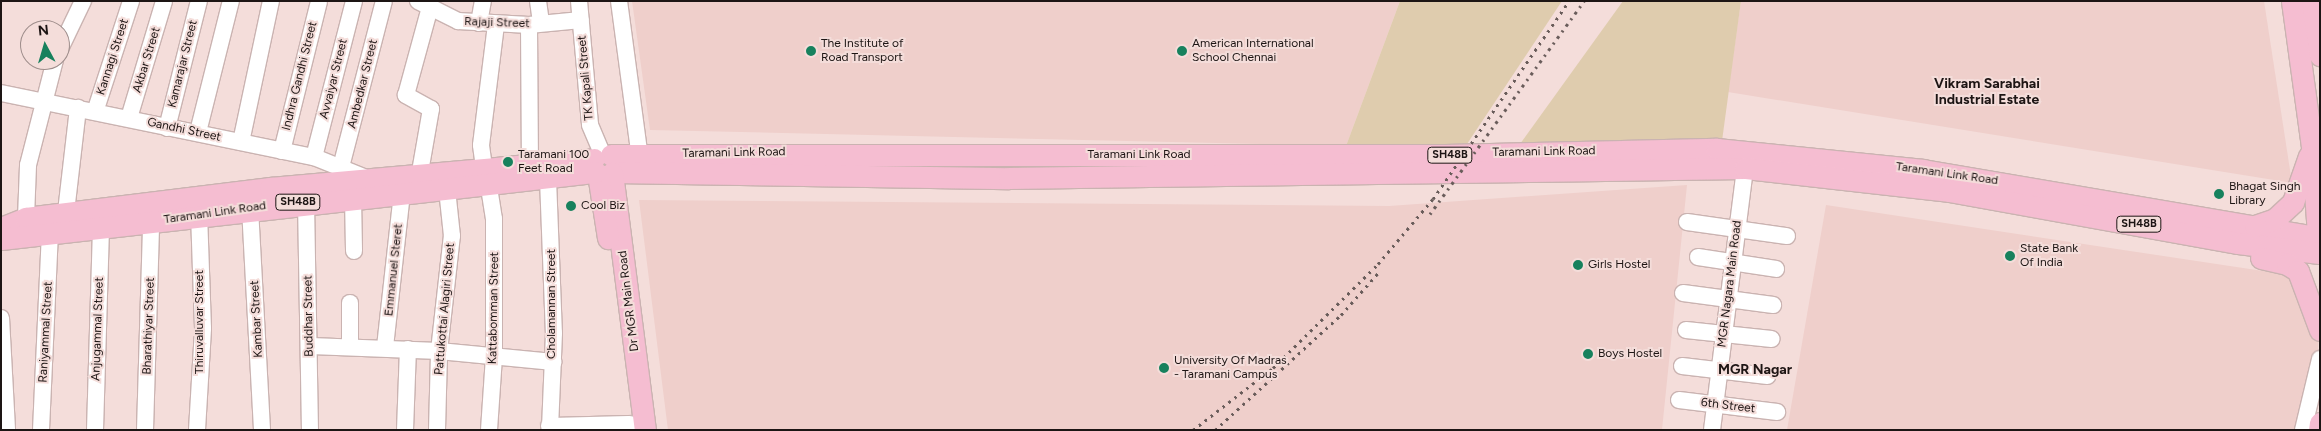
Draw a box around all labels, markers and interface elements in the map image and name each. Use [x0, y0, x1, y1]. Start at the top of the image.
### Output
street label: Rajaji Street [464, 15, 530, 31]
street label: Kannagi Street [94, 17, 132, 97]
street label: Kamarajar Street [165, 19, 201, 109]
north arrow [20, 20, 70, 70]
street label: Indhra Gandhi Street [279, 20, 321, 132]
text: N [37, 22, 50, 40]
street label: Akbar Street [130, 26, 164, 94]
street label: TK Kapali Street [575, 35, 597, 121]
street label: Avvaiyar Street [317, 37, 351, 121]
place label: The Institute of Road Transport [821, 37, 903, 65]
place label: American International School Chennai [1192, 37, 1314, 65]
street label: Ambedkar Street [345, 38, 381, 130]
marker: The Institute of Road Transport [805, 45, 817, 57]
marker: American International School Chennai [1176, 45, 1188, 57]
district label: Vikram Sarabhai Industrial Estate [1934, 76, 2040, 108]
street label: Gandhi Street [146, 115, 222, 145]
street label: Taramani Link Road [1492, 144, 1596, 160]
street label: Taramani Link Road [682, 145, 786, 161]
road number: SH48B [1426, 146, 1474, 164]
place label: Taramani 100 Feet Road [518, 148, 589, 176]
street label: Taramani Link Road [1087, 148, 1191, 162]
marker: Taramani 100 Feet Road [502, 156, 514, 168]
street label: Taramani Link Road [1895, 160, 1999, 188]
place label: Bhagat Singh Library [2229, 180, 2300, 208]
marker: Bhagat Singh Library [2213, 188, 2225, 200]
road number: SH48B [274, 193, 322, 210]
street label: Taramani Link Road [163, 199, 267, 227]
place label: Cool Biz [581, 199, 625, 213]
marker: Cool Biz [565, 200, 577, 212]
road number: SH48B [2115, 215, 2163, 232]
street label: MGR Nagara Main Road [1715, 220, 1745, 348]
street label: Emmanuel Steret [382, 223, 406, 317]
street label: Pattukottai Alagiri Street [432, 242, 458, 376]
place label: State Bank Of India [2020, 242, 2078, 270]
street label: Cholamannan Street [545, 249, 559, 359]
street label: Dr MGR Main Road [616, 250, 642, 352]
marker: State Bank Of India [2004, 250, 2016, 262]
street label: Kattabomman Street [486, 252, 502, 364]
place label: Girls Hostel [1588, 258, 1650, 272]
marker: Girls Hostel [1572, 259, 1584, 271]
street label: Thiruvalluvar Street [193, 270, 207, 374]
street label: Buddhar Street [301, 275, 317, 357]
street label: Anjugammal Street [89, 277, 107, 381]
street label: Bharathiyar Street [140, 277, 158, 375]
street label: Kambar Street [248, 280, 266, 358]
street label: Raniyammal Street [36, 281, 56, 383]
place label: Boys Hostel [1598, 347, 1662, 361]
marker: Boys Hostel [1582, 348, 1594, 360]
place label: University Of Madras - Taramani Campus [1174, 354, 1287, 382]
marker: University Of Madras - Taramani Campus [1158, 362, 1170, 374]
district label: MGR Nagar [1718, 362, 1792, 378]
street label: 6th Street [1700, 396, 1756, 416]

